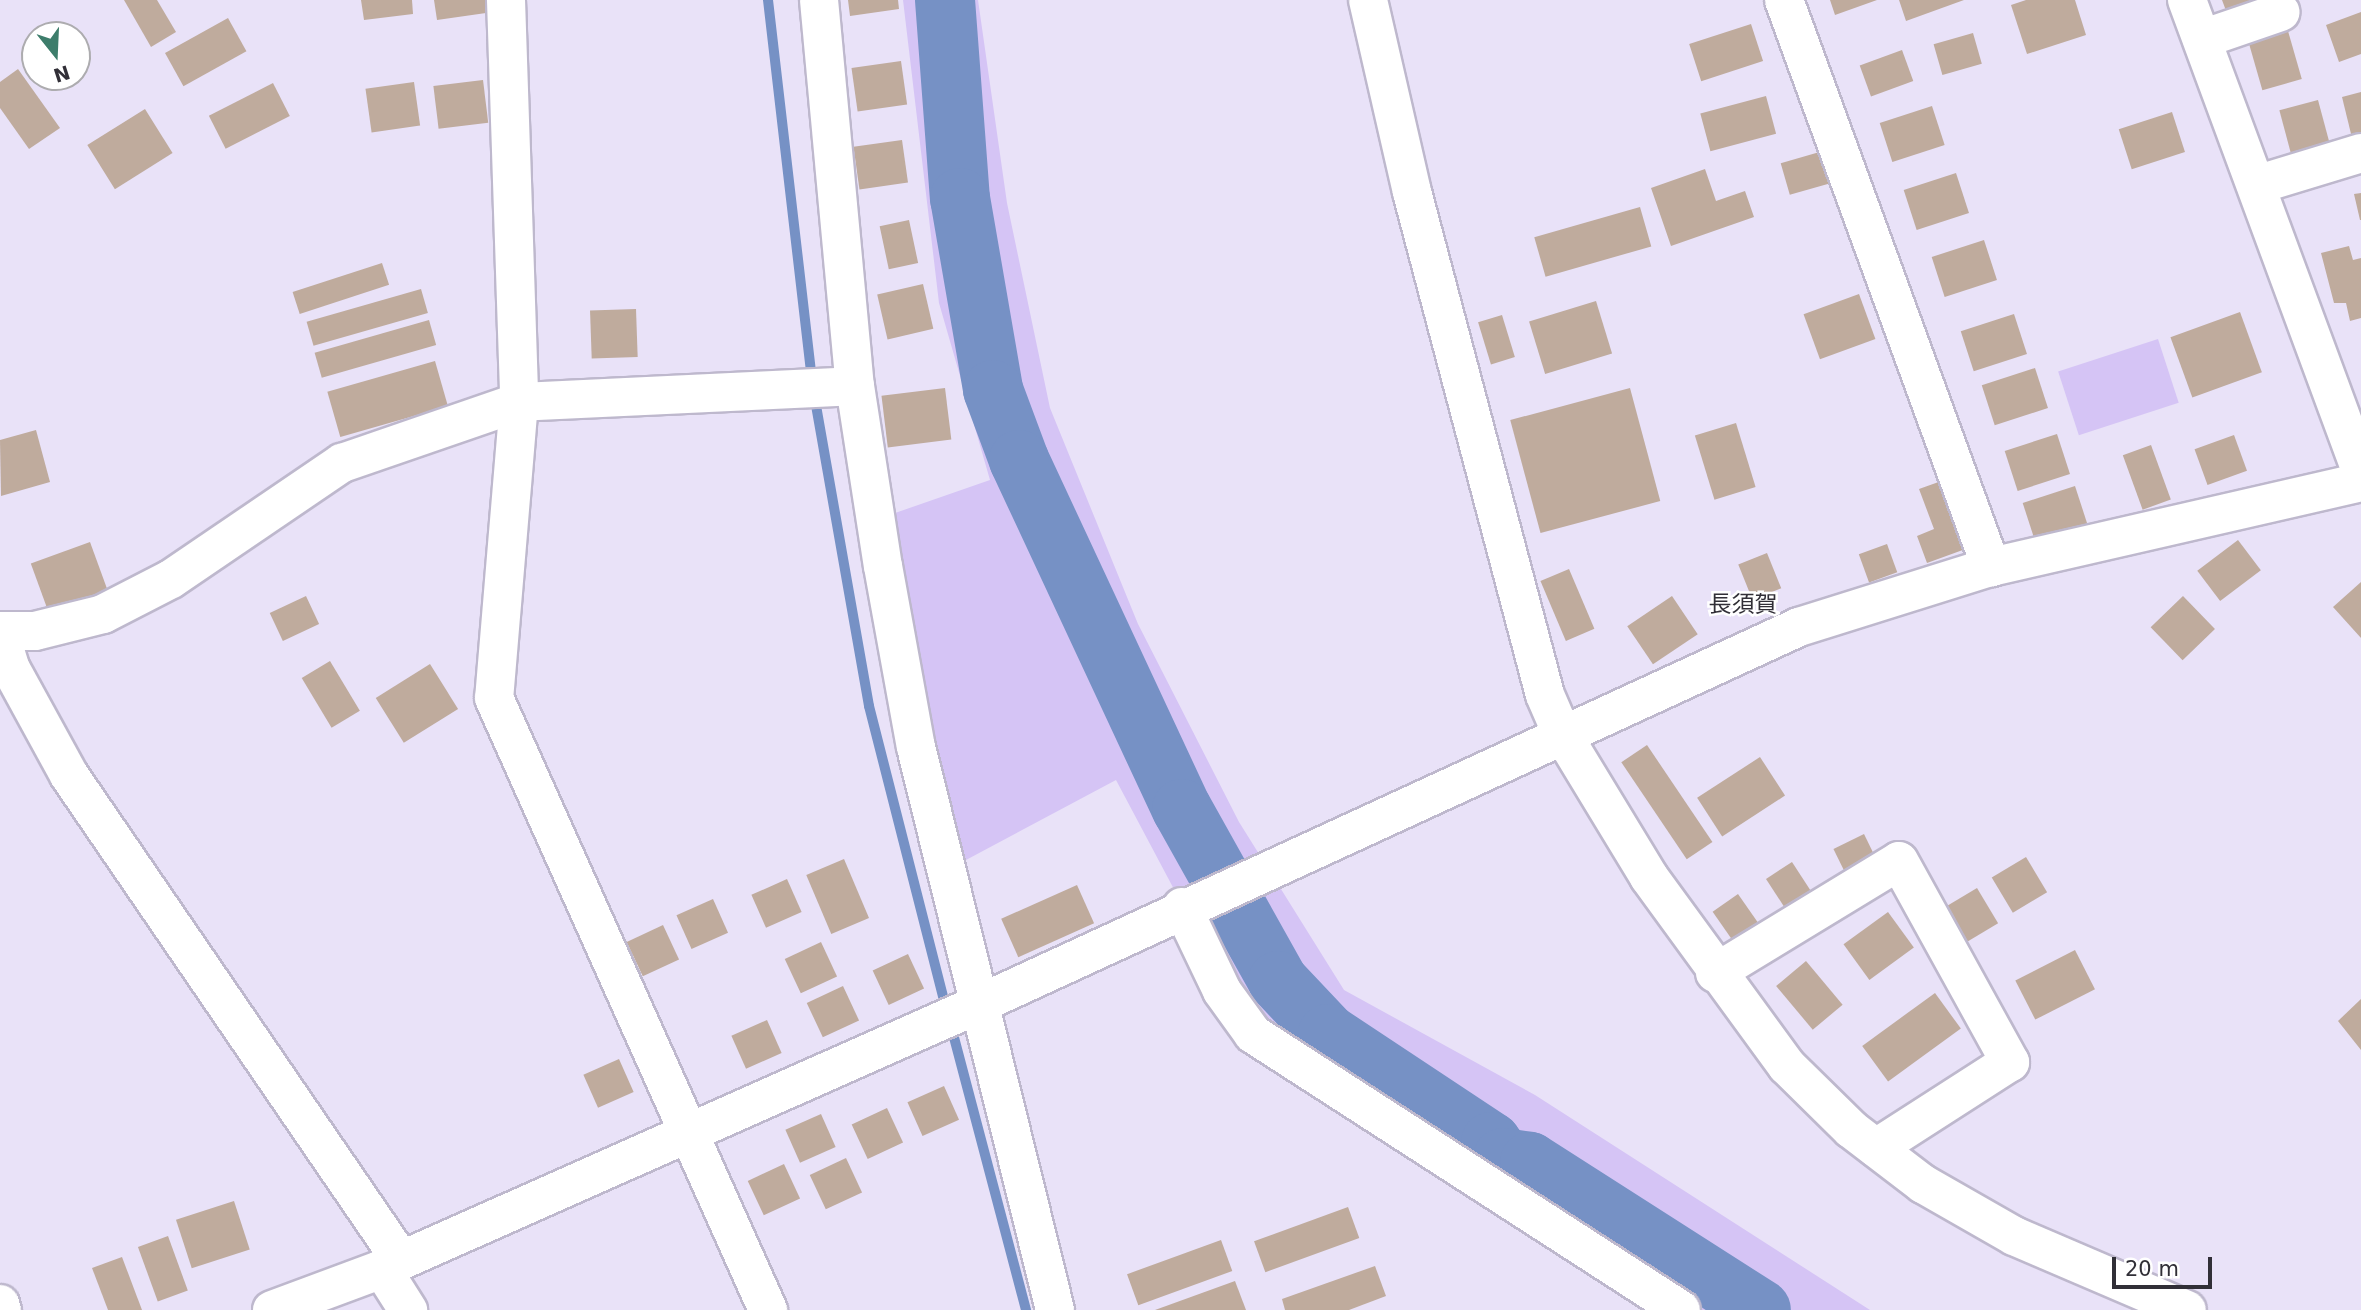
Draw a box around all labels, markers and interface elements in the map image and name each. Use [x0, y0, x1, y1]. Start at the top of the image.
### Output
north arrow [21, 21, 91, 91]
text: N [51, 61, 73, 87]
district label: 長須賀 [1709, 590, 1777, 618]
scale bar [2116, 1244, 2216, 1288]
text: 20 m [2125, 1257, 2179, 1281]

